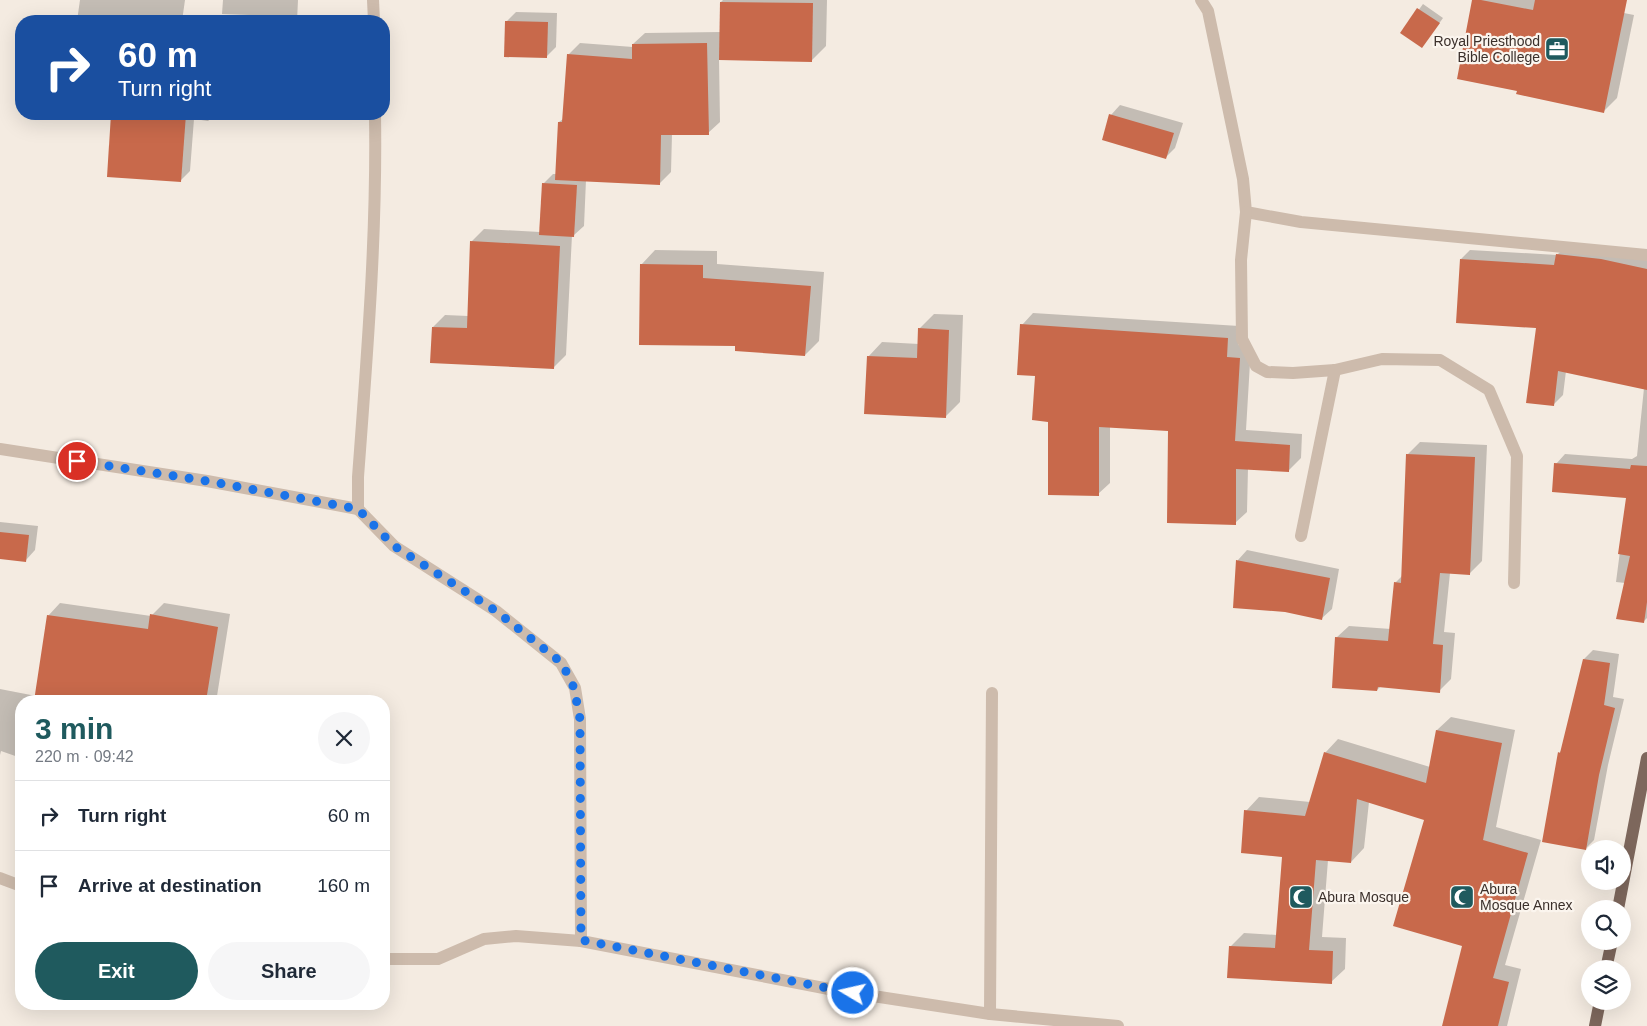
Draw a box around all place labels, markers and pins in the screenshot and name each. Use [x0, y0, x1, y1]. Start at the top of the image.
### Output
place label: Royal Priesthood Bible College [1433, 33, 1540, 65]
office icon: Royal Priesthood Bible College [1544, 36, 1570, 62]
pin [56, 440, 98, 482]
place label: Abura Mosque Annex [1480, 881, 1573, 913]
mosque icon: Abura Mosque [1288, 884, 1314, 910]
mosque icon: Abura Mosque Annex [1449, 884, 1475, 910]
place label: Abura Mosque [1318, 889, 1409, 905]

